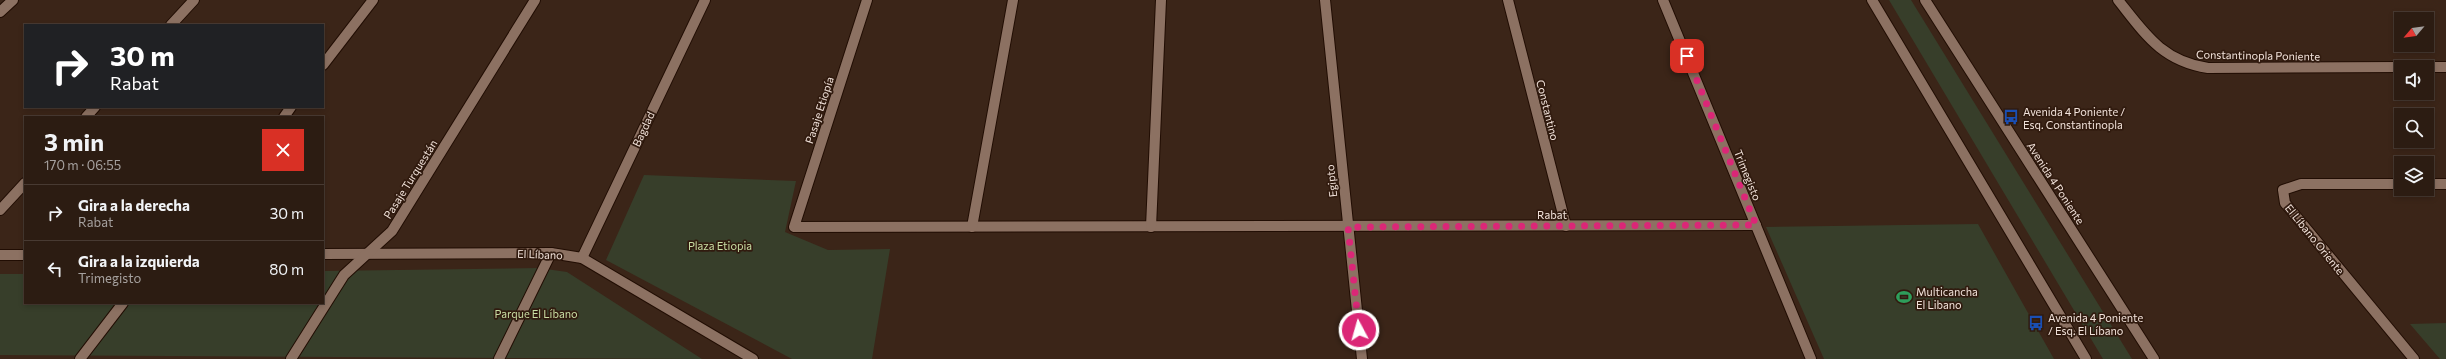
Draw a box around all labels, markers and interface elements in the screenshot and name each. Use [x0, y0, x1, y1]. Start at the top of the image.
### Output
north arrow [2394, 12, 2434, 52]
map controls [2394, 12, 2434, 196]
text: 30 m [110, 38, 175, 72]
pin [1670, 39, 1704, 73]
icon: right [44, 40, 96, 92]
icon: arrive [1676, 45, 1698, 67]
street label: Constantinopla Poniente [2196, 47, 2320, 63]
button: sound [2394, 60, 2434, 100]
text: Rabat [110, 72, 159, 94]
street label: Pasaje Etiopía [802, 75, 836, 145]
street label: Constantino [1534, 78, 1562, 142]
place label: Avenida 4 Poniente / Esq. Constantinopla [2023, 105, 2125, 131]
bus stop icon: Avenida 4 Poniente / Esq. Constantinopla [2002, 108, 2020, 126]
button: search [2394, 108, 2434, 148]
street label: Bagdad [629, 109, 657, 149]
text: 3 min [44, 127, 104, 156]
button: close [262, 129, 304, 171]
street label: Pasaje Turquestán [381, 137, 439, 221]
street label: Avenida 4 Poniente [2025, 140, 2087, 227]
street label: Trimegisto [1732, 148, 1764, 203]
button: layers [2394, 156, 2434, 196]
text: 170 m · 06:55 [44, 157, 121, 173]
street label: Egipto [1323, 164, 1339, 198]
text: Gira a la derecha [78, 196, 190, 214]
street label: El Líbano Oriente [2283, 201, 2347, 277]
icon: right [44, 202, 66, 224]
text: 30 m [270, 204, 304, 222]
street label: Rabat [1537, 208, 1567, 221]
text: Rabat [78, 214, 113, 230]
park label: Plaza Etiopia [688, 239, 752, 252]
street label: El Líbano [517, 247, 563, 261]
text: Gira a la izquierda [78, 252, 200, 270]
icon: left [44, 258, 66, 280]
text: 80 m [269, 260, 304, 278]
text: Trimegisto [78, 270, 141, 286]
place label: Multicancha El Libano [1916, 285, 1978, 311]
sports icon: Multicancha El Libano [1895, 288, 1913, 306]
park label: Parque El Líbano [494, 307, 578, 320]
position arrow [1338, 309, 1380, 351]
place label: Avenida 4 Poniente / Esq. El Líbano [2048, 311, 2143, 337]
bus stop icon: Avenida 4 Poniente / Esq. El Líbano [2027, 314, 2045, 332]

